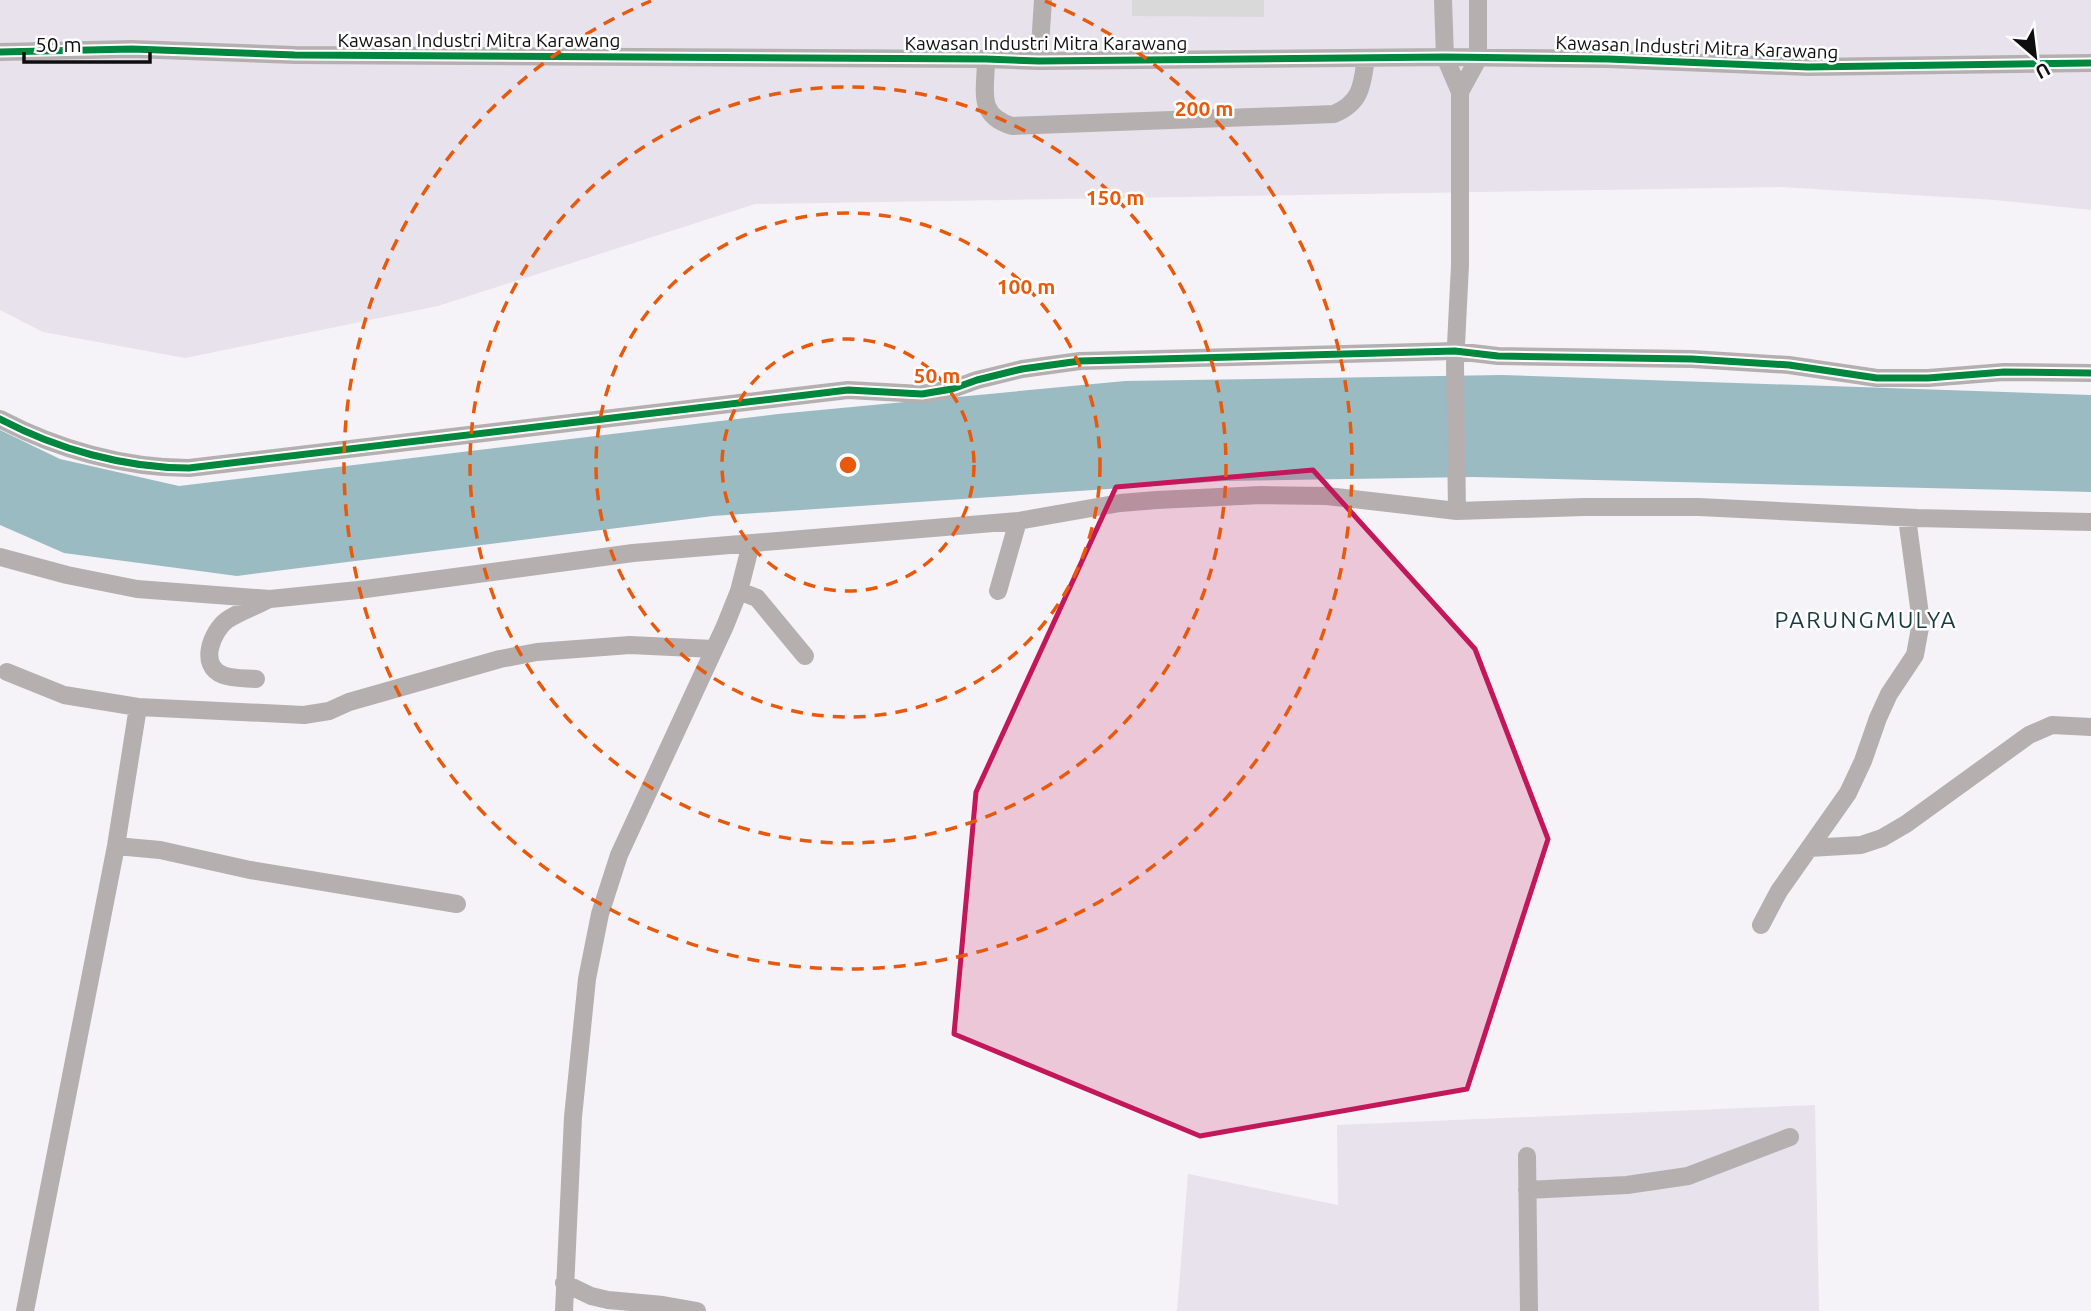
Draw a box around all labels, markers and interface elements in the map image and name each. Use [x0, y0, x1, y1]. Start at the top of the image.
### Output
scale bar [24, 21, 150, 65]
north arrow [2000, 21, 2070, 91]
street label: Kawasan Industri Mitra Karawang [338, 29, 620, 51]
street label: Kawasan Industri Mitra Karawang [1555, 31, 1839, 63]
text: 50 m [35, 32, 82, 56]
street label: Kawasan Industri Mitra Karawang [905, 32, 1187, 54]
text: U [2032, 58, 2054, 84]
text: 200 m [1175, 96, 1233, 120]
text: 150 m [1086, 185, 1144, 209]
text: 100 m [997, 274, 1055, 298]
text: 50 m [914, 363, 960, 387]
centre of rings [836, 453, 860, 477]
district label: PARUNGMULYA [1774, 607, 1958, 632]

